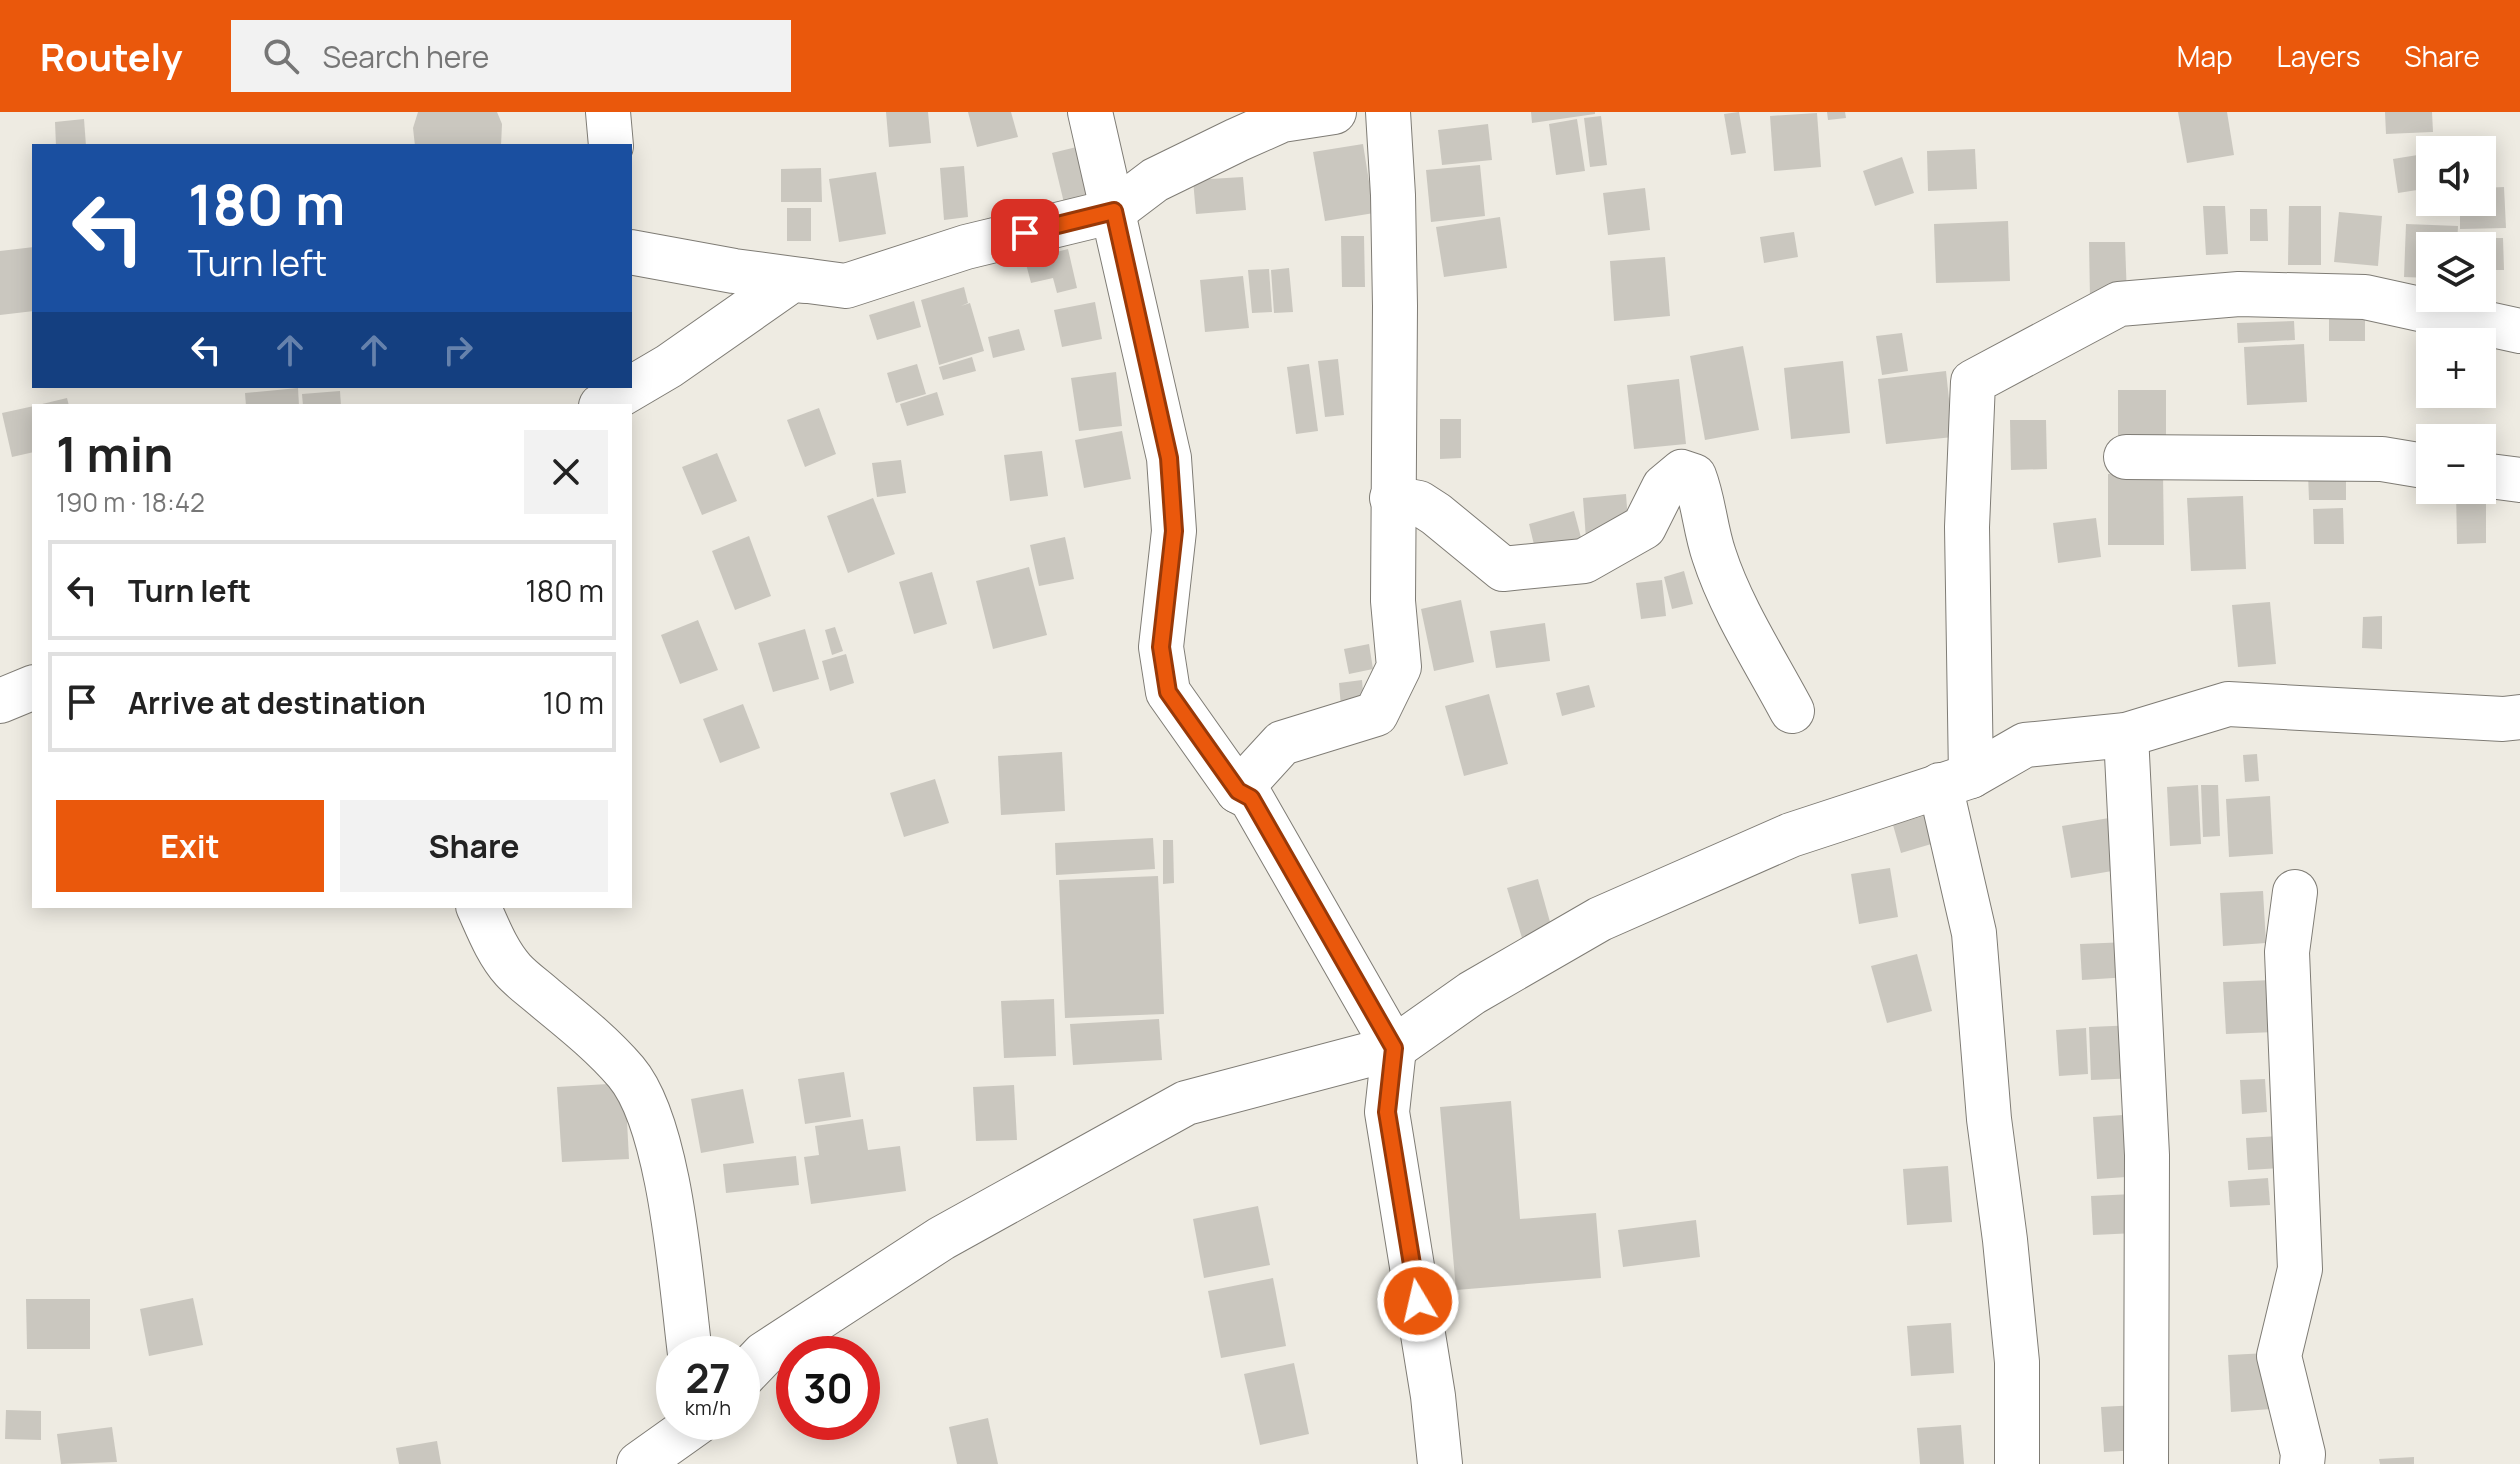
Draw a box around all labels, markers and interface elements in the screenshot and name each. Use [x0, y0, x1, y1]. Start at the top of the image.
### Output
search box [231, 20, 791, 92]
text: Routely [40, 30, 183, 82]
icon: search [259, 34, 303, 78]
text: Search here [323, 36, 489, 77]
text: Map [2177, 37, 2233, 75]
text: Layers [2277, 37, 2360, 75]
text: Share [2404, 37, 2480, 75]
map controls [2416, 136, 2496, 504]
button: sound [2416, 136, 2496, 216]
text: 180 m [188, 165, 345, 242]
icon: left [56, 176, 160, 280]
pin [991, 199, 1059, 267]
icon: arrive [1003, 211, 1047, 255]
button: layers [2416, 232, 2496, 312]
text: Turn left [188, 238, 327, 287]
icon: left [184, 328, 228, 372]
icon: ahead [268, 328, 312, 372]
icon: ahead [352, 328, 396, 372]
icon: right [436, 328, 480, 372]
button: + [2416, 328, 2496, 408]
text: 1 min [56, 421, 173, 486]
button: − [2416, 424, 2496, 504]
button: close [524, 430, 608, 514]
text: 190 m · 18:42 [56, 484, 205, 520]
icon: left [60, 568, 104, 612]
text: Turn left [128, 570, 251, 611]
text: 180 m [525, 570, 604, 611]
icon: arrive [60, 680, 104, 724]
text: Arrive at destination [128, 682, 426, 723]
text: 10 m [543, 682, 604, 723]
button: Exit [56, 800, 324, 892]
button: Share [340, 800, 608, 892]
position arrow [1376, 1259, 1460, 1343]
speed limit sign: 30 [776, 1336, 880, 1440]
text: 27 [685, 1350, 731, 1405]
text: km/h [685, 1394, 731, 1421]

